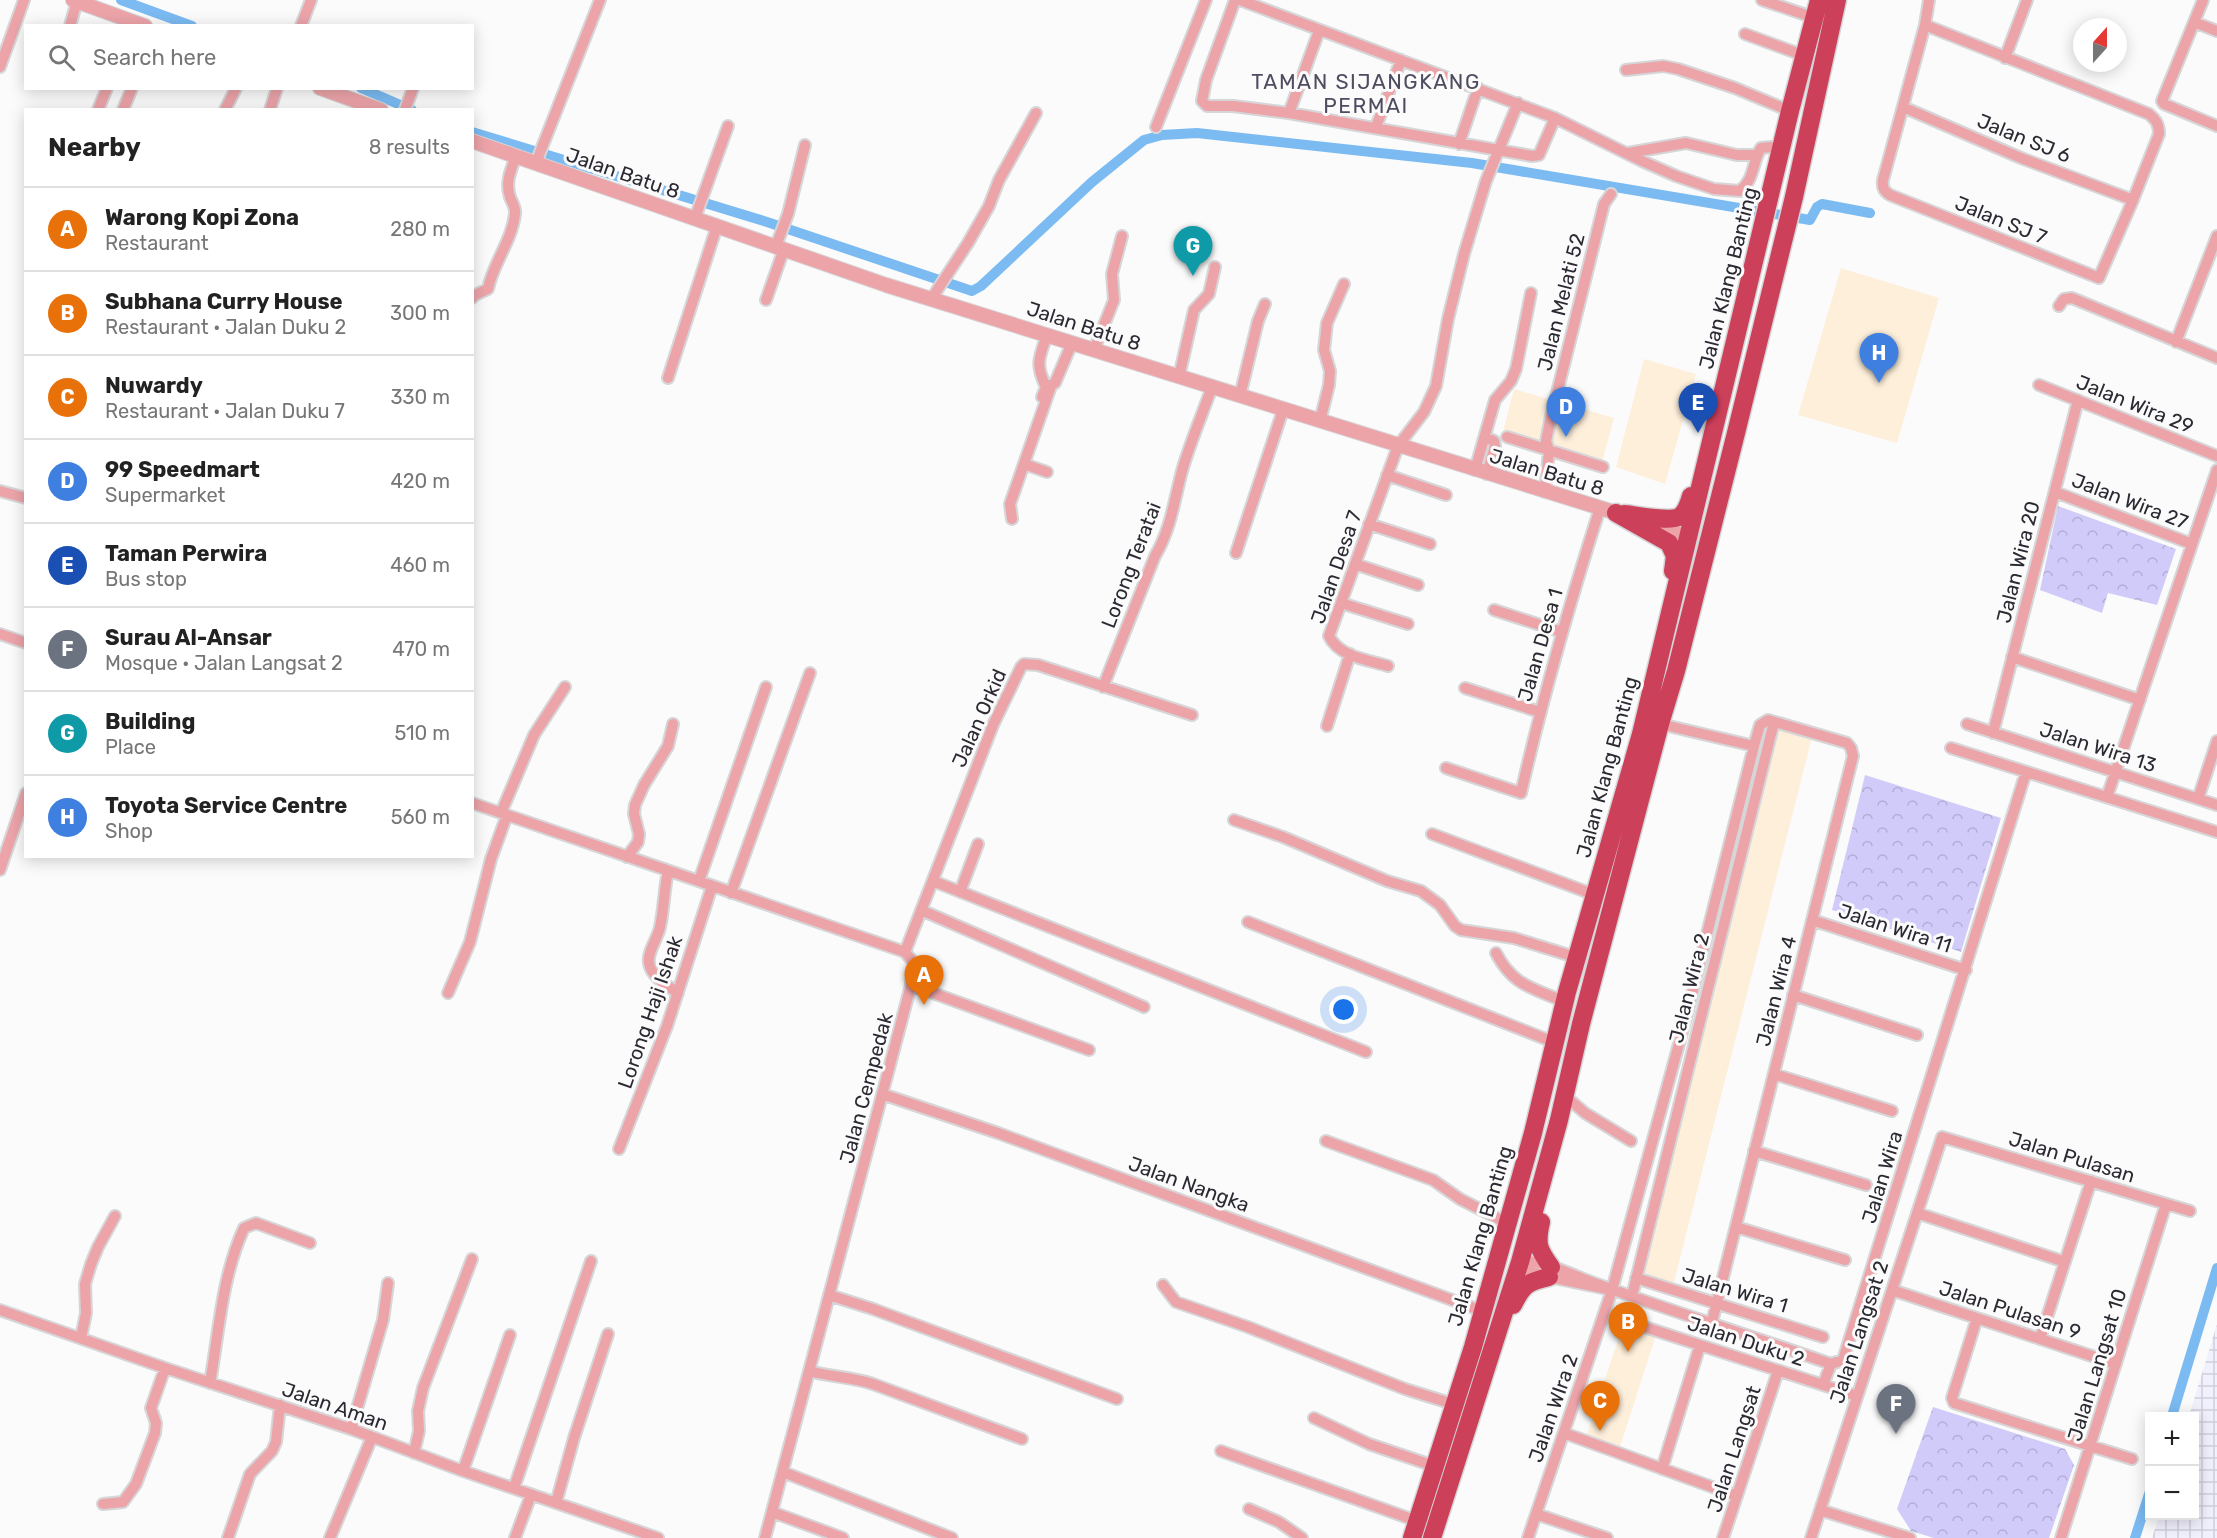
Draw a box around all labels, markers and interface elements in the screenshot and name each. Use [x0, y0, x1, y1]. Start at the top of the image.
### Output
north arrow [2073, 18, 2127, 72]
search box [24, 24, 474, 90]
icon: search [45, 41, 78, 74]
text: Search here [93, 44, 216, 71]
district label: TAMAN SIJANGKANG PERMAI [1251, 69, 1481, 118]
street label: Jalan SJ 6 [1974, 108, 2074, 168]
text: Nearby [48, 132, 141, 163]
text: 8 results [369, 135, 450, 159]
street label: Jalan Batu 8 [563, 142, 683, 204]
street label: Jalan Klang Banting [1694, 185, 1762, 371]
street label: Jalan SJ 7 [1952, 191, 2050, 249]
text: Warong Kopi Zona [105, 204, 299, 231]
text: A [60, 217, 75, 241]
text: 280 m [390, 217, 450, 241]
pin: G [1174, 226, 1212, 276]
text: Restaurant [105, 231, 209, 255]
street label: Jalan Melati 52 [1532, 231, 1590, 373]
text: Subhana Curry House [105, 288, 343, 315]
street label: Jalan Batu 8 [1024, 296, 1144, 356]
text: B [60, 301, 75, 325]
text: 300 m [390, 301, 450, 325]
text: Restaurant · Jalan Duku 2 [105, 315, 346, 339]
pin: H [1860, 334, 1898, 383]
street label: Jalan Wira 29 [2073, 370, 2197, 438]
text: Nuwardy [105, 372, 203, 399]
pin: E [1678, 384, 1718, 433]
text: C [60, 385, 75, 409]
text: 330 m [391, 385, 450, 409]
pin: D [1546, 388, 1586, 437]
text: Restaurant · Jalan Duku 7 [105, 399, 345, 423]
street label: Jalan Batu 8 [1487, 443, 1607, 501]
text: 99 Speedmart [105, 456, 260, 483]
street label: Jalan Wira 27 [2069, 468, 2191, 534]
text: D [60, 469, 75, 493]
text: 420 m [390, 469, 450, 493]
text: Supermarket [105, 483, 225, 507]
street label: Jalan Wira 20 [1991, 498, 2045, 626]
street label: Lorong Teratai [1096, 499, 1166, 631]
street label: Jalan Desa 7 [1305, 507, 1367, 627]
text: Taman Perwira [105, 540, 267, 567]
text: E [61, 553, 74, 577]
text: 460 m [390, 553, 450, 577]
text: Bus stop [105, 567, 187, 591]
street label: Jalan Desa 1 [1512, 586, 1568, 704]
text: Surau Al-Ansar [105, 624, 272, 651]
text: F [61, 637, 74, 661]
text: 470 m [392, 637, 450, 661]
text: Mosque · Jalan Langsat 2 [105, 651, 343, 675]
street label: Jalan Orkid [947, 665, 1011, 771]
street label: Jalan Klang Banting [1571, 674, 1643, 860]
text: Building [105, 708, 195, 735]
street label: Jalan Wira 13 [2037, 717, 2159, 777]
text: G [60, 721, 75, 745]
text: 510 m [394, 721, 450, 745]
text: Place [105, 735, 156, 759]
text: Toyota Service Centre [105, 792, 347, 819]
text: H [60, 805, 75, 829]
text: 560 m [391, 805, 450, 829]
text: Shop [105, 819, 153, 843]
street label: Jalan Wira 11 [1835, 898, 1955, 958]
street label: Jalan Wira 2 [1664, 931, 1714, 1045]
street label: Lorong Haji Ishak [613, 932, 688, 1092]
street label: Jalan Wira 4 [1751, 933, 1801, 1049]
pin: A [904, 956, 944, 1005]
your location [1329, 995, 1358, 1024]
street label: Jalan Cempedak [834, 1009, 898, 1166]
street label: Jalan Pulasan [2006, 1126, 2138, 1188]
street label: Jalan Wira [1857, 1128, 1907, 1226]
street label: Jalan Klang Banting [1443, 1143, 1517, 1329]
street label: Jalan Nangka [1125, 1151, 1253, 1217]
street label: Jalan Langsat 2 [1825, 1258, 1893, 1406]
street label: Jalan Wira 1 [1679, 1263, 1791, 1317]
street label: Jalan Pulasan 9 [1936, 1276, 2084, 1344]
street label: Jalan Langsat 10 [2062, 1286, 2132, 1444]
pin: B [1608, 1302, 1648, 1352]
street label: Jalan Duku 2 [1685, 1311, 1807, 1371]
street label: Jalan WIra 2 [1523, 1351, 1583, 1465]
street label: Jalan Aman [279, 1377, 391, 1435]
pin: C [1580, 1382, 1620, 1431]
street label: Jalan Langsat [1702, 1382, 1766, 1515]
pin: F [1876, 1384, 1916, 1434]
map controls [2145, 1412, 2199, 1520]
button: + [2145, 1412, 2199, 1466]
button: − [2145, 1466, 2199, 1520]

